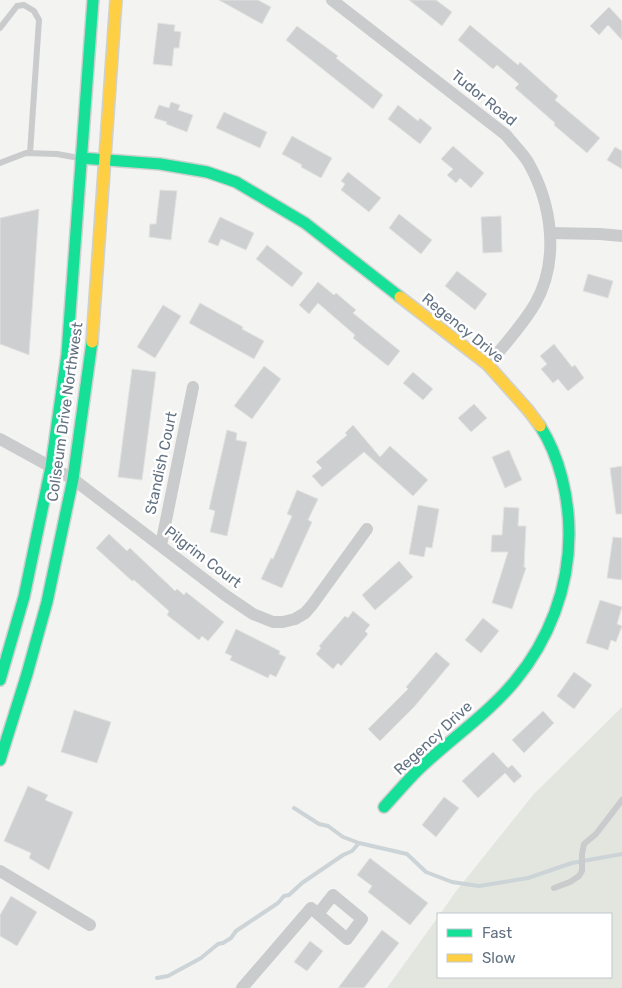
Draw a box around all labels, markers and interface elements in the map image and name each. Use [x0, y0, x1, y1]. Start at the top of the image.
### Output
street label: Tudor Road [448, 66, 520, 130]
street label: Regency Drive [418, 289, 508, 367]
street label: Coliseum Drive Northwest [43, 321, 87, 503]
street label: Standish Court [141, 410, 181, 516]
street label: Pilgrim Court [161, 522, 245, 592]
street label: Regency Drive [390, 697, 476, 779]
legend [437, 913, 612, 978]
text: Fast [482, 924, 512, 942]
text: Slow [482, 949, 515, 967]

